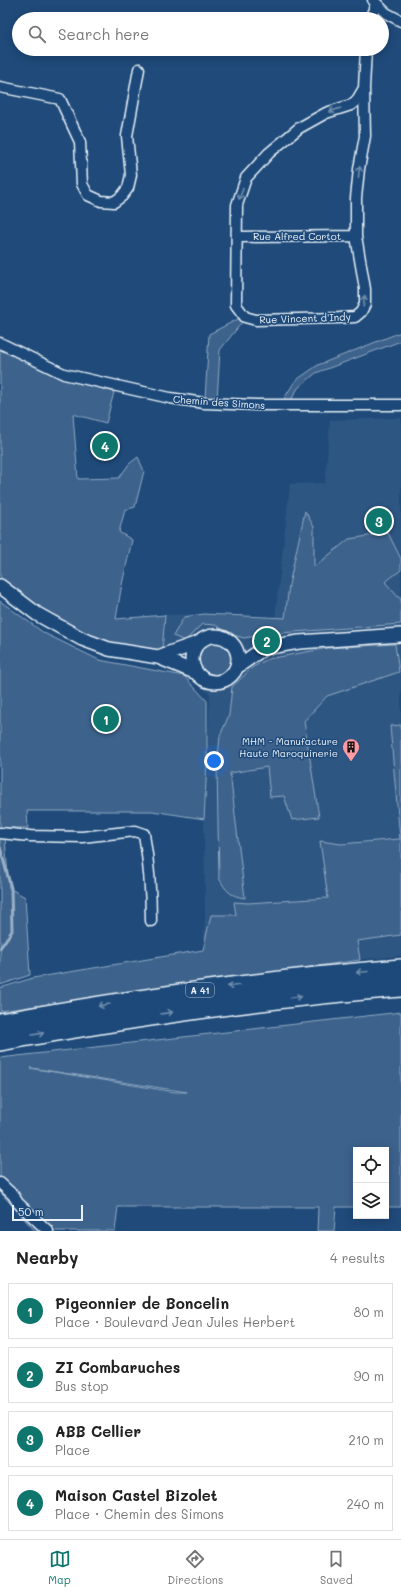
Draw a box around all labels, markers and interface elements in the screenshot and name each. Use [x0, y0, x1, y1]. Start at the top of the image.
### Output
search box [12, 12, 389, 56]
icon: search [26, 23, 48, 45]
text: Search here [58, 24, 149, 44]
one-way arrow [329, 107, 342, 114]
one-way arrow [355, 166, 362, 179]
one-way arrow [236, 188, 244, 200]
street label: Rue Alfred Cortot [253, 229, 341, 243]
one-way arrow [360, 295, 368, 308]
street label: Rue Vincent d'Indy [259, 309, 351, 327]
street label: Chemin des Simons [172, 392, 266, 412]
pin: 4 [92, 431, 118, 461]
pin: 3 [366, 506, 392, 536]
pin: 2 [254, 626, 280, 656]
pin: 1 [93, 704, 119, 734]
place label: MHM - Manufacture Haute Maroquinerie [239, 734, 338, 760]
building icon: MHM - Manufacture Haute Maroquinerie [341, 737, 361, 762]
your location [204, 751, 224, 771]
one-way arrow [356, 969, 369, 976]
one-way arrow [227, 982, 240, 990]
road number: A 41 [186, 983, 214, 997]
one-way arrow [289, 993, 302, 1000]
one-way arrow [98, 1001, 111, 1009]
one-way arrow [160, 1009, 173, 1017]
one-way arrow [31, 1029, 44, 1037]
map controls [353, 1147, 389, 1219]
button: locate [353, 1147, 389, 1183]
button: layers [353, 1183, 389, 1219]
scale bar [12, 1203, 83, 1222]
text: 50 m [18, 1204, 44, 1219]
text: Nearby [16, 1246, 78, 1268]
text: 4 results [330, 1249, 385, 1266]
text: Pigeonnier de Boncelin [55, 1293, 229, 1313]
text: 1 [27, 1303, 33, 1320]
text: 80 m [354, 1303, 384, 1320]
text: Place · Boulevard Jean Jules Herbert [55, 1313, 295, 1330]
text: ZI Combaruches [55, 1357, 180, 1377]
text: 2 [26, 1367, 34, 1384]
text: 90 m [354, 1367, 384, 1384]
text: Bus stop [55, 1377, 108, 1394]
text: ABB Cellier [55, 1421, 141, 1441]
text: 3 [26, 1431, 34, 1448]
text: 210 m [348, 1431, 384, 1448]
text: Place [55, 1441, 90, 1458]
text: Maison Castel Bizolet [55, 1485, 217, 1505]
text: 4 [26, 1495, 34, 1512]
text: 240 m [347, 1495, 384, 1512]
text: Place · Chemin des Simons [55, 1505, 224, 1522]
tab: Map [48, 1548, 71, 1587]
tab: Directions [167, 1548, 223, 1587]
tab: Saved [320, 1548, 353, 1587]

